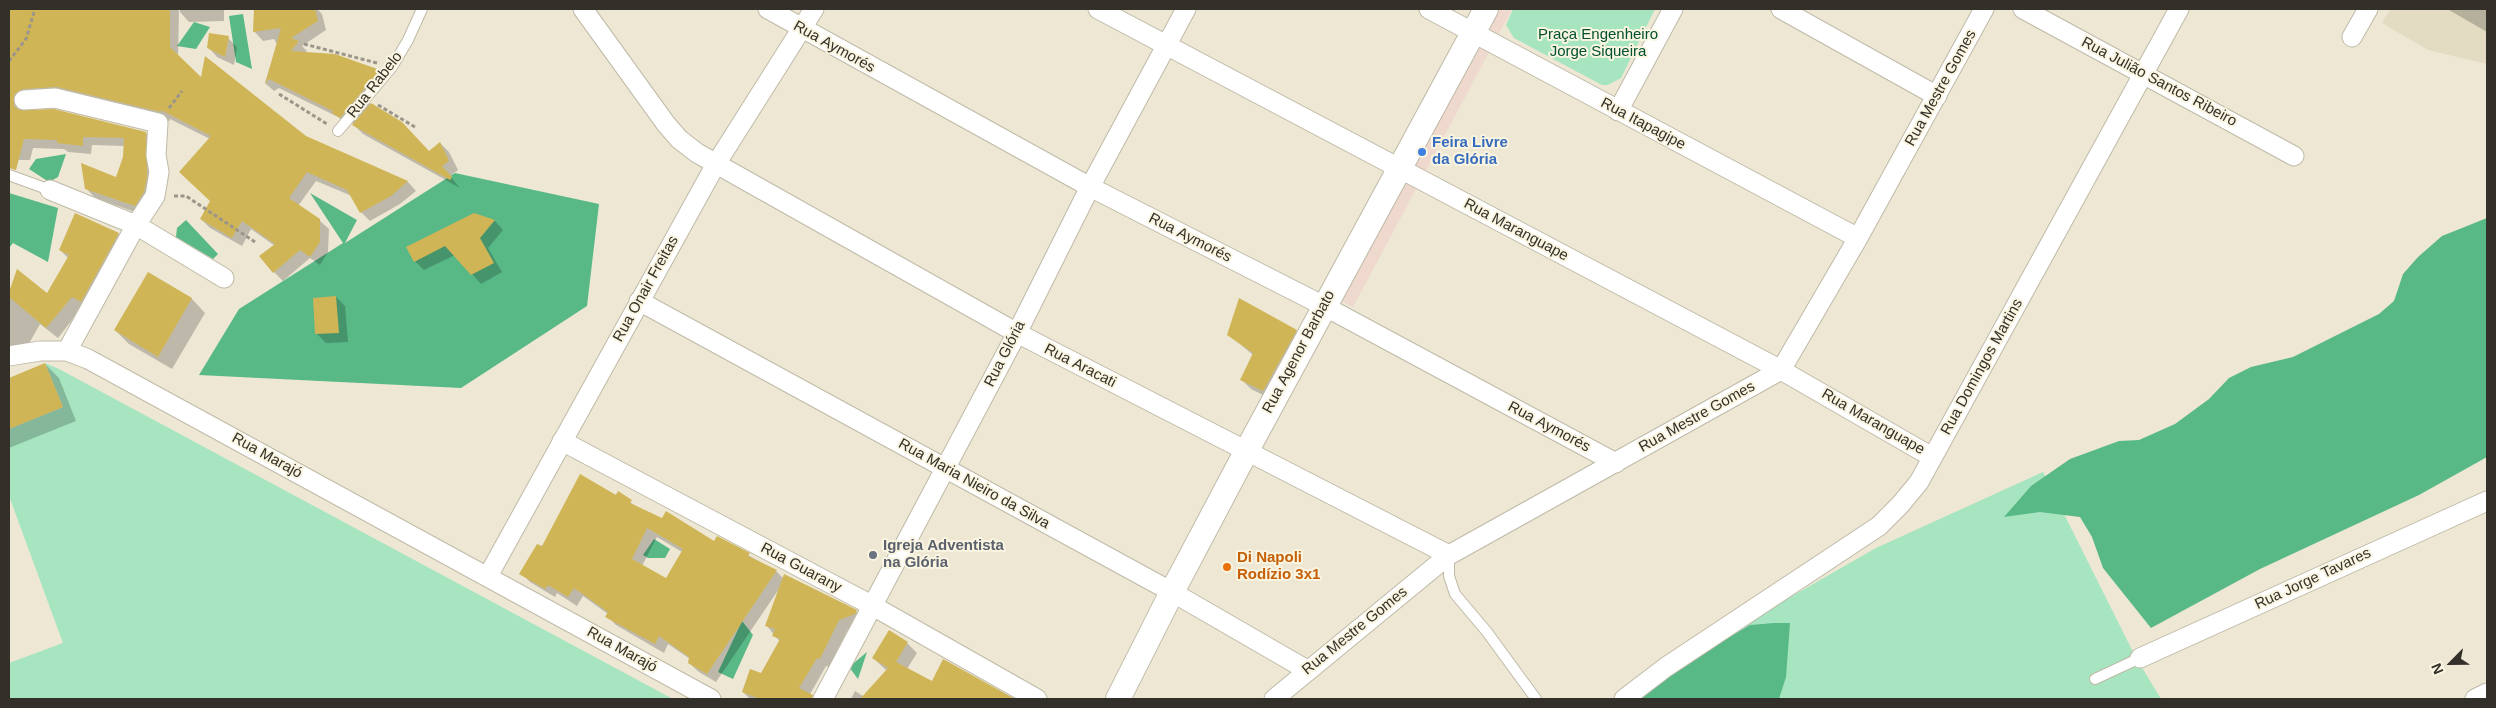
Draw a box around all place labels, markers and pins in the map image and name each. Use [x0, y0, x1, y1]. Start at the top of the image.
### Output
place label: Feira Livre da Glória [1432, 134, 1508, 169]
marker: Feira Livre da Glória [1416, 146, 1428, 158]
place label: Igreja Adventista na Glória [883, 537, 1004, 572]
marker: Igreja Adventista na Glória [867, 549, 879, 561]
place label: Di Napoli Rodízio 3x1 [1237, 549, 1320, 584]
marker: Di Napoli Rodízio 3x1 [1221, 561, 1233, 573]

